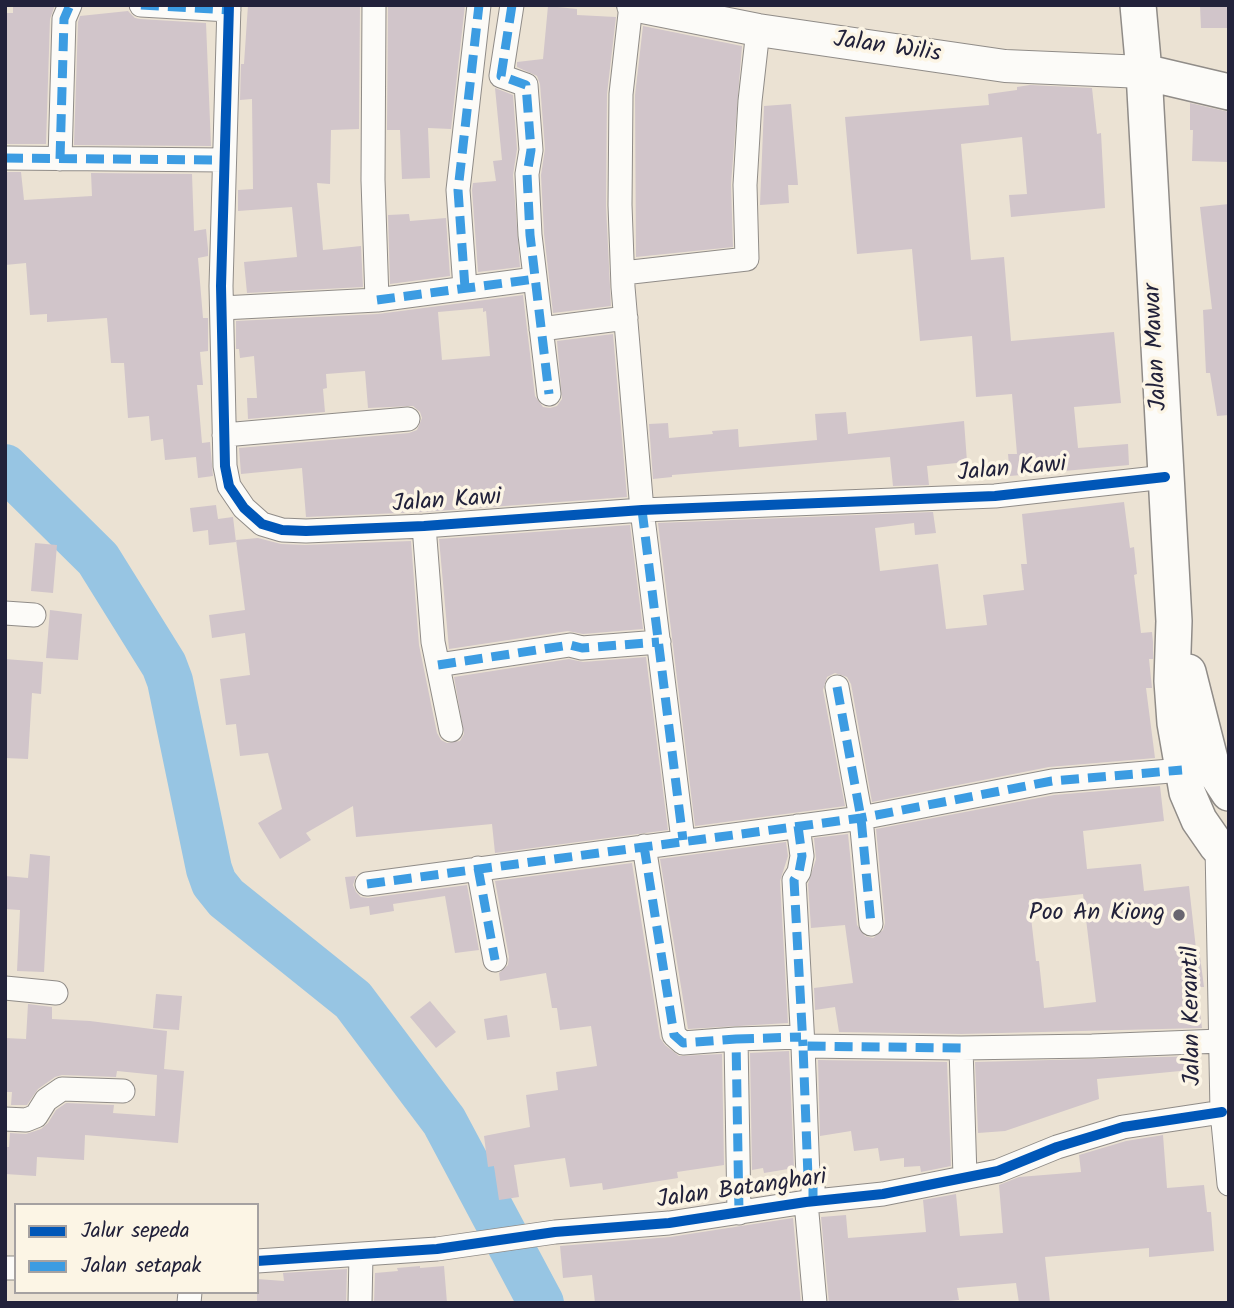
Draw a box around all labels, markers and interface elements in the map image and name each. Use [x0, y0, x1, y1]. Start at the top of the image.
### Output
street label: Jalan Wilis [831, 27, 943, 71]
street label: Jalan Mawar [1140, 283, 1176, 411]
street label: Jalan Kawi [956, 452, 1068, 490]
street label: Jalan Kawi [391, 485, 503, 521]
place label: Poo An Kiong [1029, 901, 1165, 929]
marker: Poo An Kiong [1171, 907, 1187, 923]
street label: Jalan Kerantil [1178, 946, 1210, 1086]
street label: Jalan Batanghari [655, 1165, 829, 1217]
legend [14, 1203, 259, 1294]
text: Jalur sepeda [81, 1215, 190, 1248]
text: Jalan setapak [81, 1250, 201, 1283]

